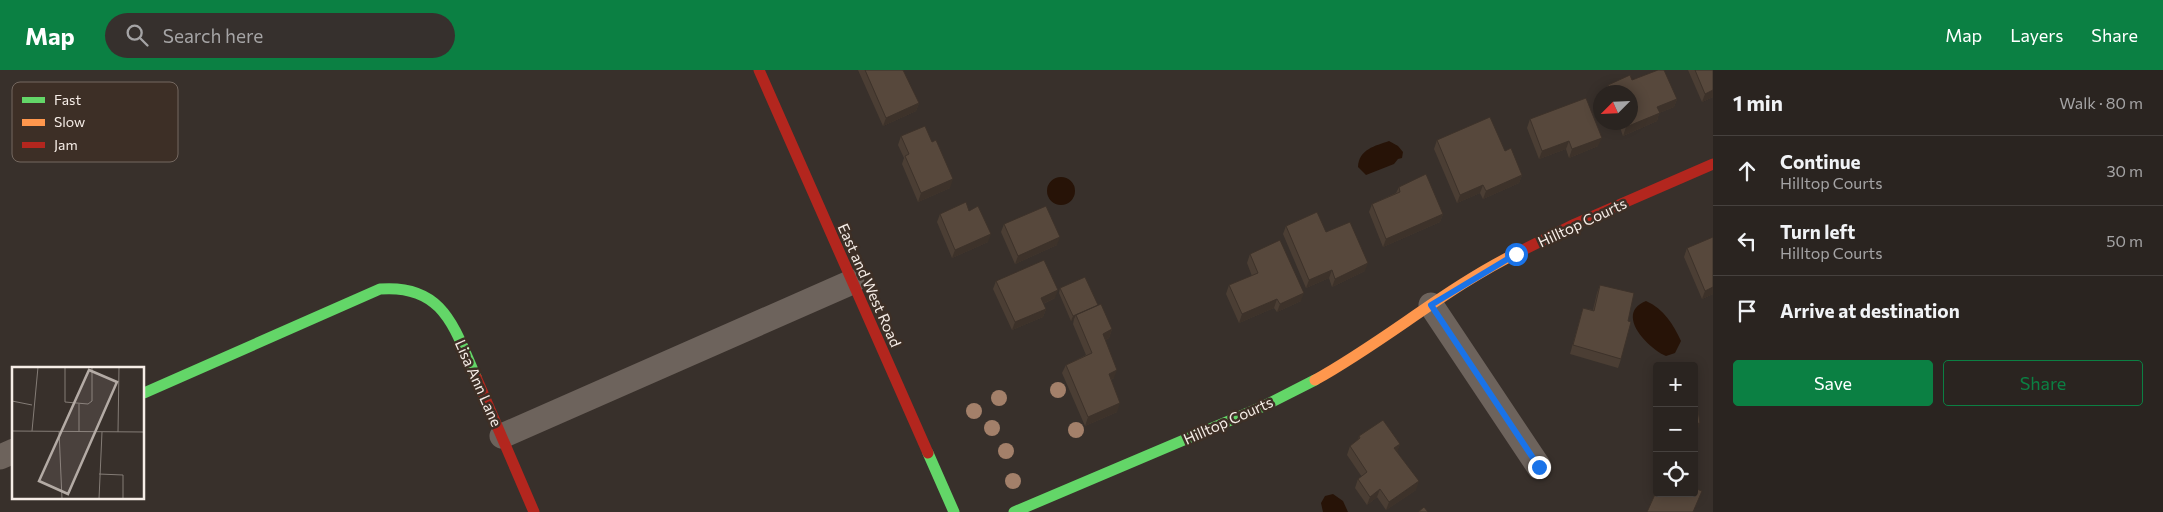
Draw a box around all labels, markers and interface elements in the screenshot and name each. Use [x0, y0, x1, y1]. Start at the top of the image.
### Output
search box [105, 13, 455, 58]
text: Map [25, 21, 75, 50]
icon: search [123, 21, 151, 49]
text: Search here [163, 24, 263, 47]
text: Map [1945, 24, 1982, 46]
text: Layers [2010, 24, 2063, 46]
text: Share [2091, 24, 2138, 46]
legend [12, 82, 178, 162]
north arrow [1593, 85, 1638, 130]
text: 1 min [1733, 90, 1783, 115]
text: Fast [54, 91, 81, 108]
text: Walk · 80 m [2059, 93, 2143, 112]
text: Slow [54, 113, 85, 130]
text: Jam [54, 136, 78, 153]
text: Continue [1780, 150, 1860, 173]
icon: ahead [1733, 157, 1761, 185]
text: 30 m [2106, 161, 2143, 180]
text: Hilltop Courts [1780, 173, 1882, 192]
street label: Hilltop Courts [1535, 193, 1629, 250]
street label: East and West Road [835, 220, 905, 350]
text: Turn left [1780, 220, 1855, 243]
icon: left [1733, 227, 1761, 255]
text: 50 m [2106, 231, 2143, 250]
route start [1505, 243, 1528, 266]
text: Hilltop Courts [1780, 243, 1882, 262]
icon: arrive [1733, 297, 1761, 325]
text: Arrive at destination [1780, 299, 1960, 322]
street label: Lisa Ann Lane [452, 337, 506, 429]
button: Save [1733, 360, 1933, 406]
button: Share [1943, 360, 2143, 406]
map controls [1653, 362, 1698, 497]
button: + [1653, 362, 1698, 407]
inset map [12, 367, 145, 500]
street label: Hilltop Courts [1180, 392, 1276, 448]
button: − [1653, 407, 1698, 452]
button: locate [1653, 452, 1698, 497]
route end [1528, 456, 1551, 479]

